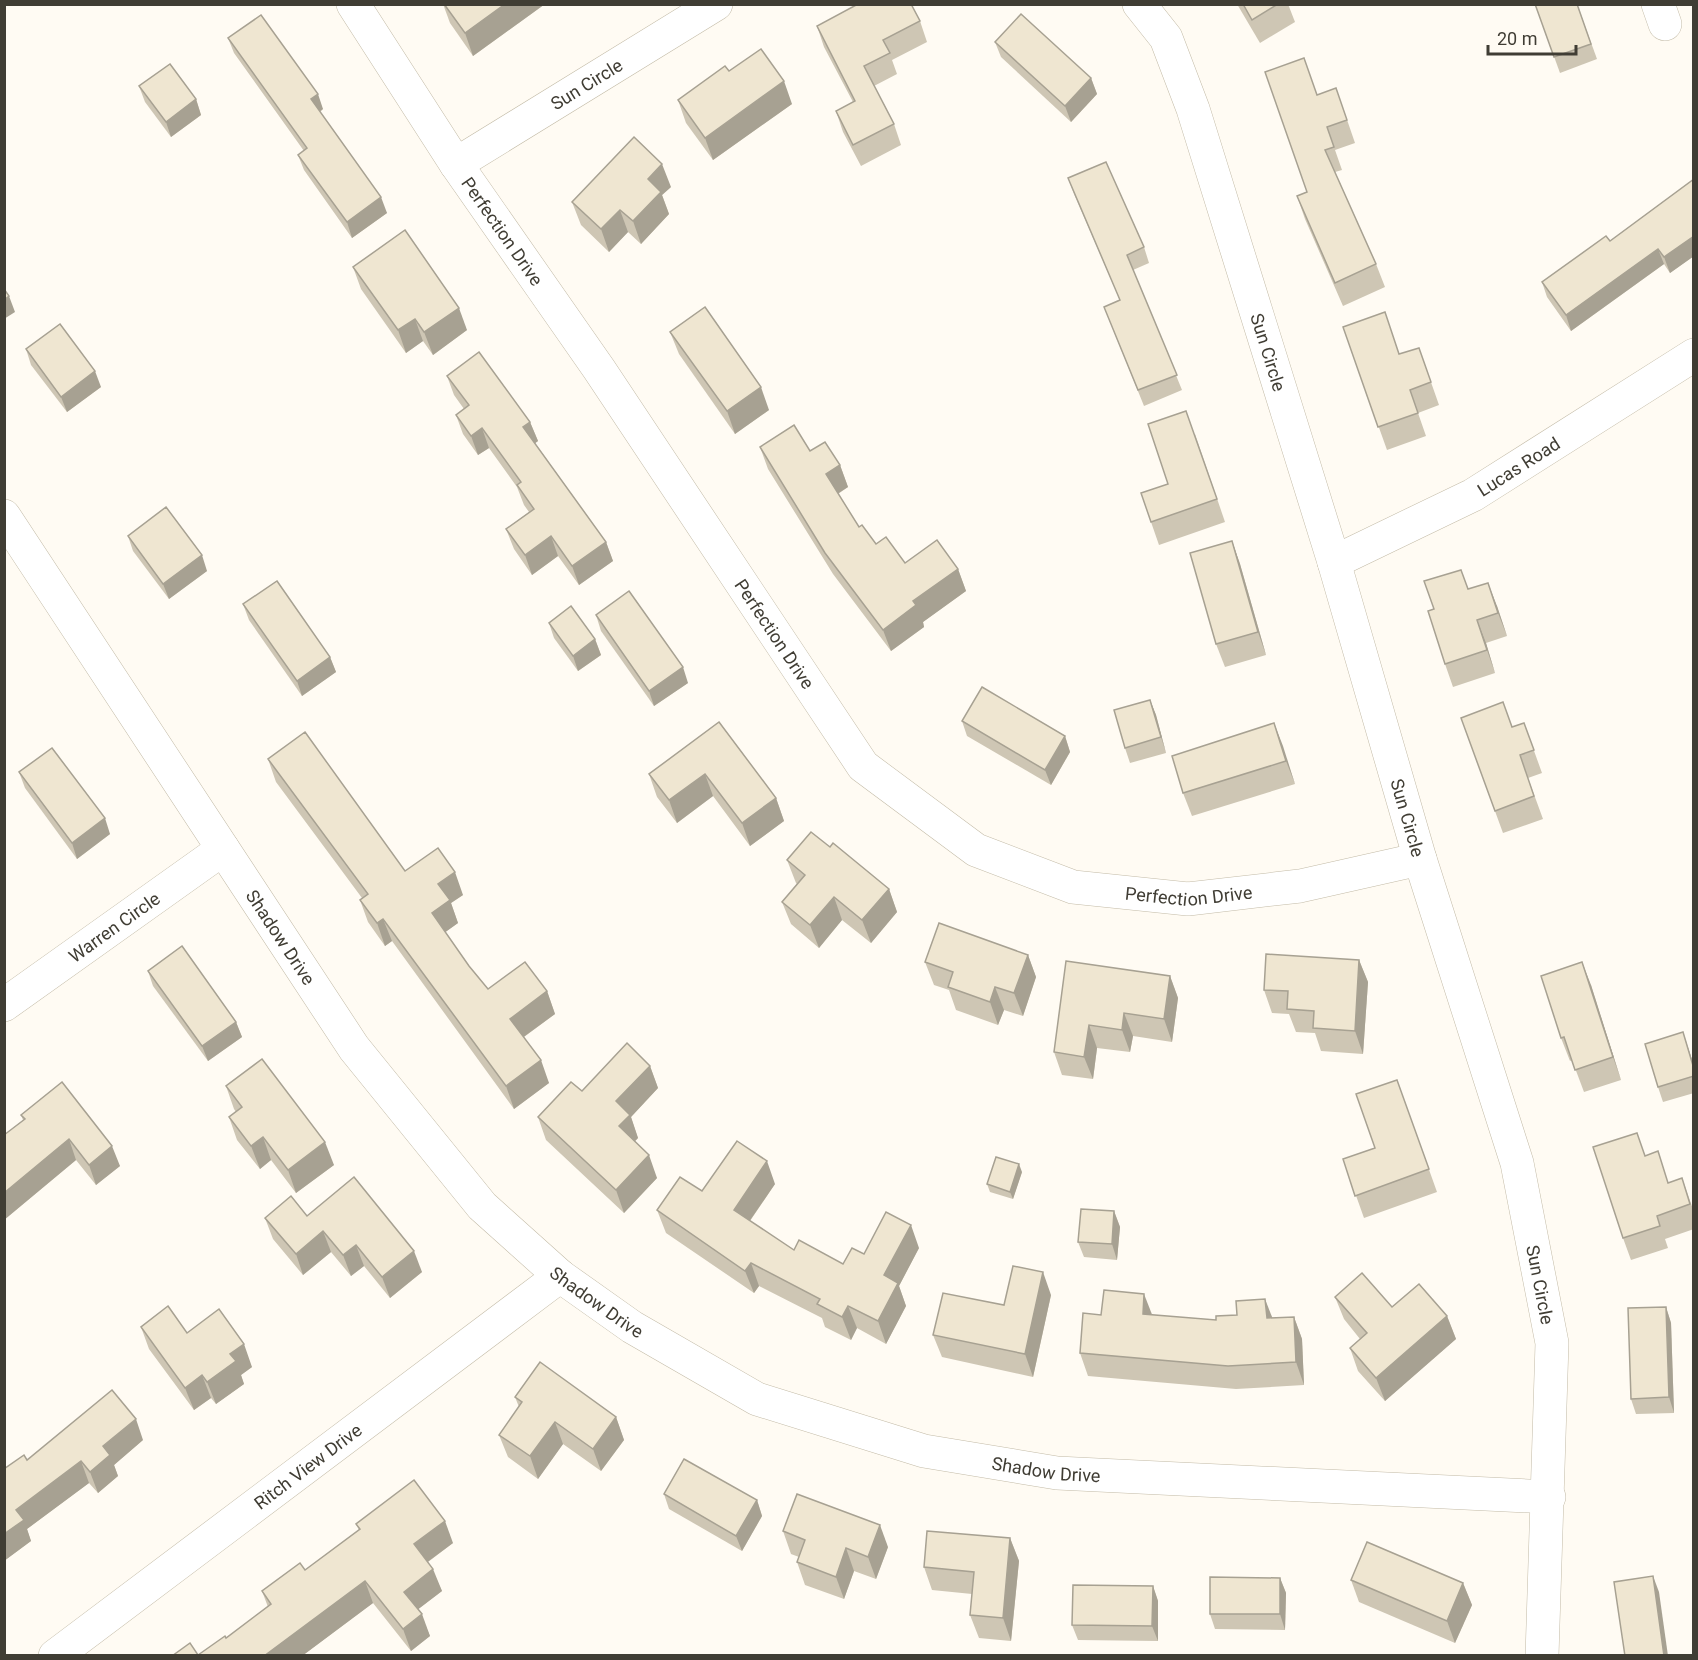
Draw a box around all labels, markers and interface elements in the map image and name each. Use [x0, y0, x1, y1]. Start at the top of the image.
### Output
scale bar [1488, 18, 1576, 56]
text: 20 m [1497, 28, 1537, 49]
street label: Sun Circle [547, 54, 626, 114]
street label: Perfection Drive [458, 173, 548, 289]
street label: Sun Circle [1247, 311, 1291, 394]
street label: Lucas Road [1473, 432, 1563, 500]
street label: Perfection Drive [731, 575, 819, 692]
street label: Sun Circle [1387, 776, 1429, 859]
street label: Perfection Drive [1124, 881, 1253, 910]
street label: Shadow Drive [242, 886, 320, 988]
street label: Warren Circle [64, 887, 164, 966]
street label: Sun Circle [1523, 1243, 1559, 1326]
street label: Shadow Drive [546, 1262, 647, 1342]
street label: Ritch View Drive [250, 1419, 365, 1513]
street label: Shadow Drive [990, 1452, 1101, 1486]

